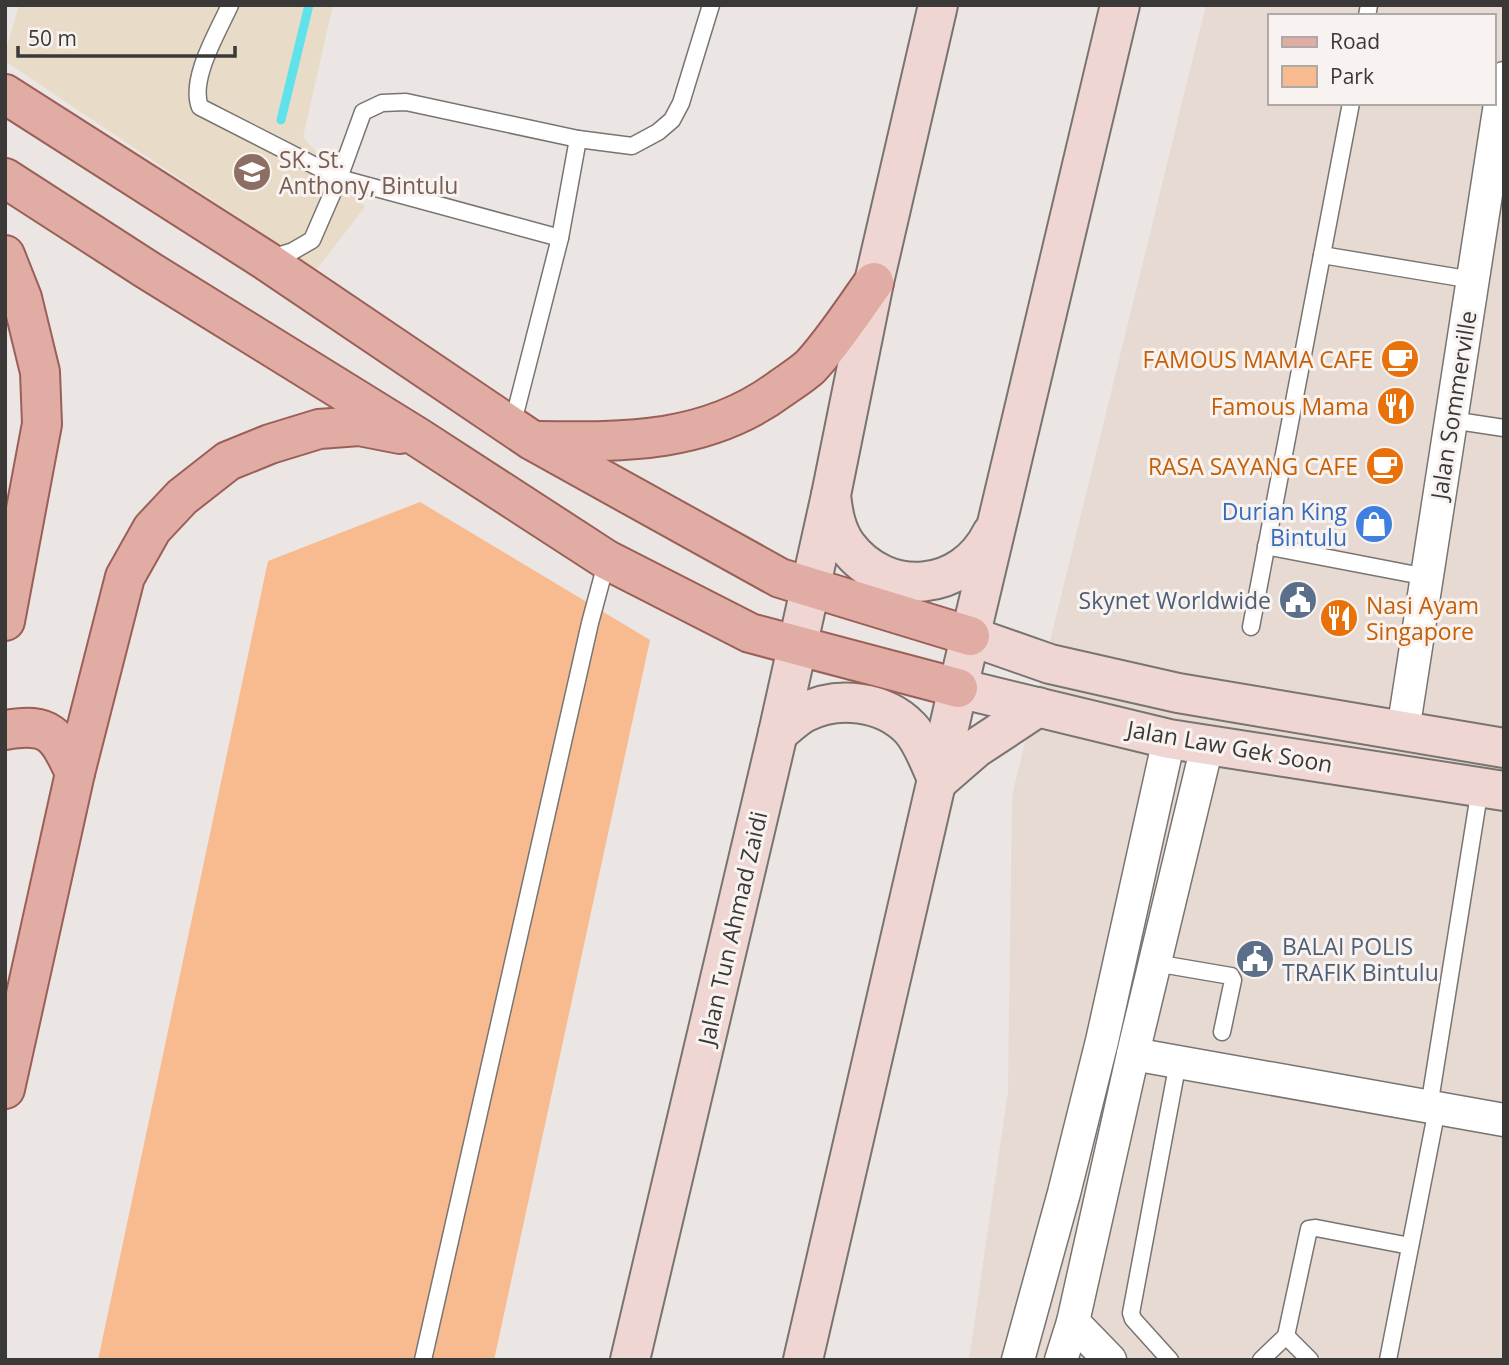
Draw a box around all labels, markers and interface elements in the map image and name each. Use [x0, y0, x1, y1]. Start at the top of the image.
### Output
scale bar [18, 14, 234, 58]
legend [1268, 14, 1495, 105]
text: 50 m [28, 24, 77, 52]
text: Road [1330, 27, 1380, 55]
text: Park [1330, 62, 1374, 90]
place label: SK. St. Anthony, Bintulu [279, 143, 458, 201]
school or university icon: SK. St. Anthony, Bintulu [231, 151, 273, 193]
street label: Jalan Sommerville [1422, 308, 1484, 504]
cafe icon: FAMOUS MAMA CAFE [1379, 338, 1421, 380]
place label: FAMOUS MAMA CAFE [1143, 343, 1373, 375]
restaurant icon: Famous Mama [1375, 385, 1417, 427]
place label: Famous Mama [1211, 390, 1369, 422]
cafe icon: RASA SAYANG CAFE [1364, 445, 1406, 487]
place label: RASA SAYANG CAFE [1148, 450, 1358, 482]
place label: Durian King Bintulu [1222, 495, 1348, 553]
shop icon: Durian King Bintulu [1353, 503, 1395, 545]
public building icon: Skynet Worldwide [1277, 579, 1319, 621]
place label: Skynet Worldwide [1079, 584, 1271, 616]
place label: Nasi Ayam Singapore [1366, 589, 1479, 647]
restaurant icon: Nasi Ayam Singapore [1318, 597, 1360, 639]
street label: Jalan Law Gek Soon [1123, 712, 1335, 780]
street label: Jalan Tun Ahmad Zaidi [689, 808, 774, 1050]
place label: BALAI POLIS TRAFIK Bintulu [1282, 930, 1439, 988]
public building icon: BALAI POLIS TRAFIK Bintulu [1234, 938, 1276, 980]

